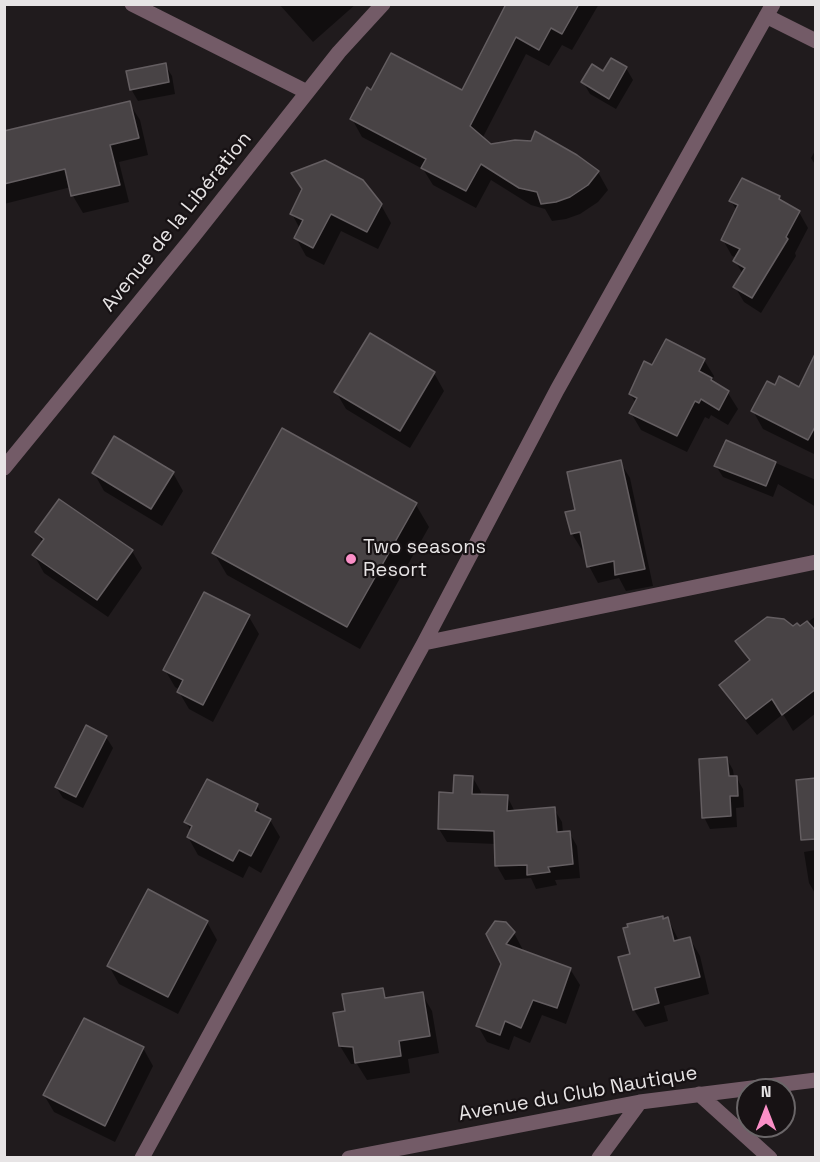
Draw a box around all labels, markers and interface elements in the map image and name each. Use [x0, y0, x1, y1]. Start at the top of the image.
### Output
street label: Avenue de la Libération [97, 127, 257, 317]
place label: Two seasons Resort [363, 536, 486, 583]
marker: Two seasons Resort [344, 552, 358, 566]
street label: Avenue du Club Nautique [457, 1061, 699, 1127]
north arrow [736, 1078, 796, 1138]
text: N [761, 1081, 771, 1102]

